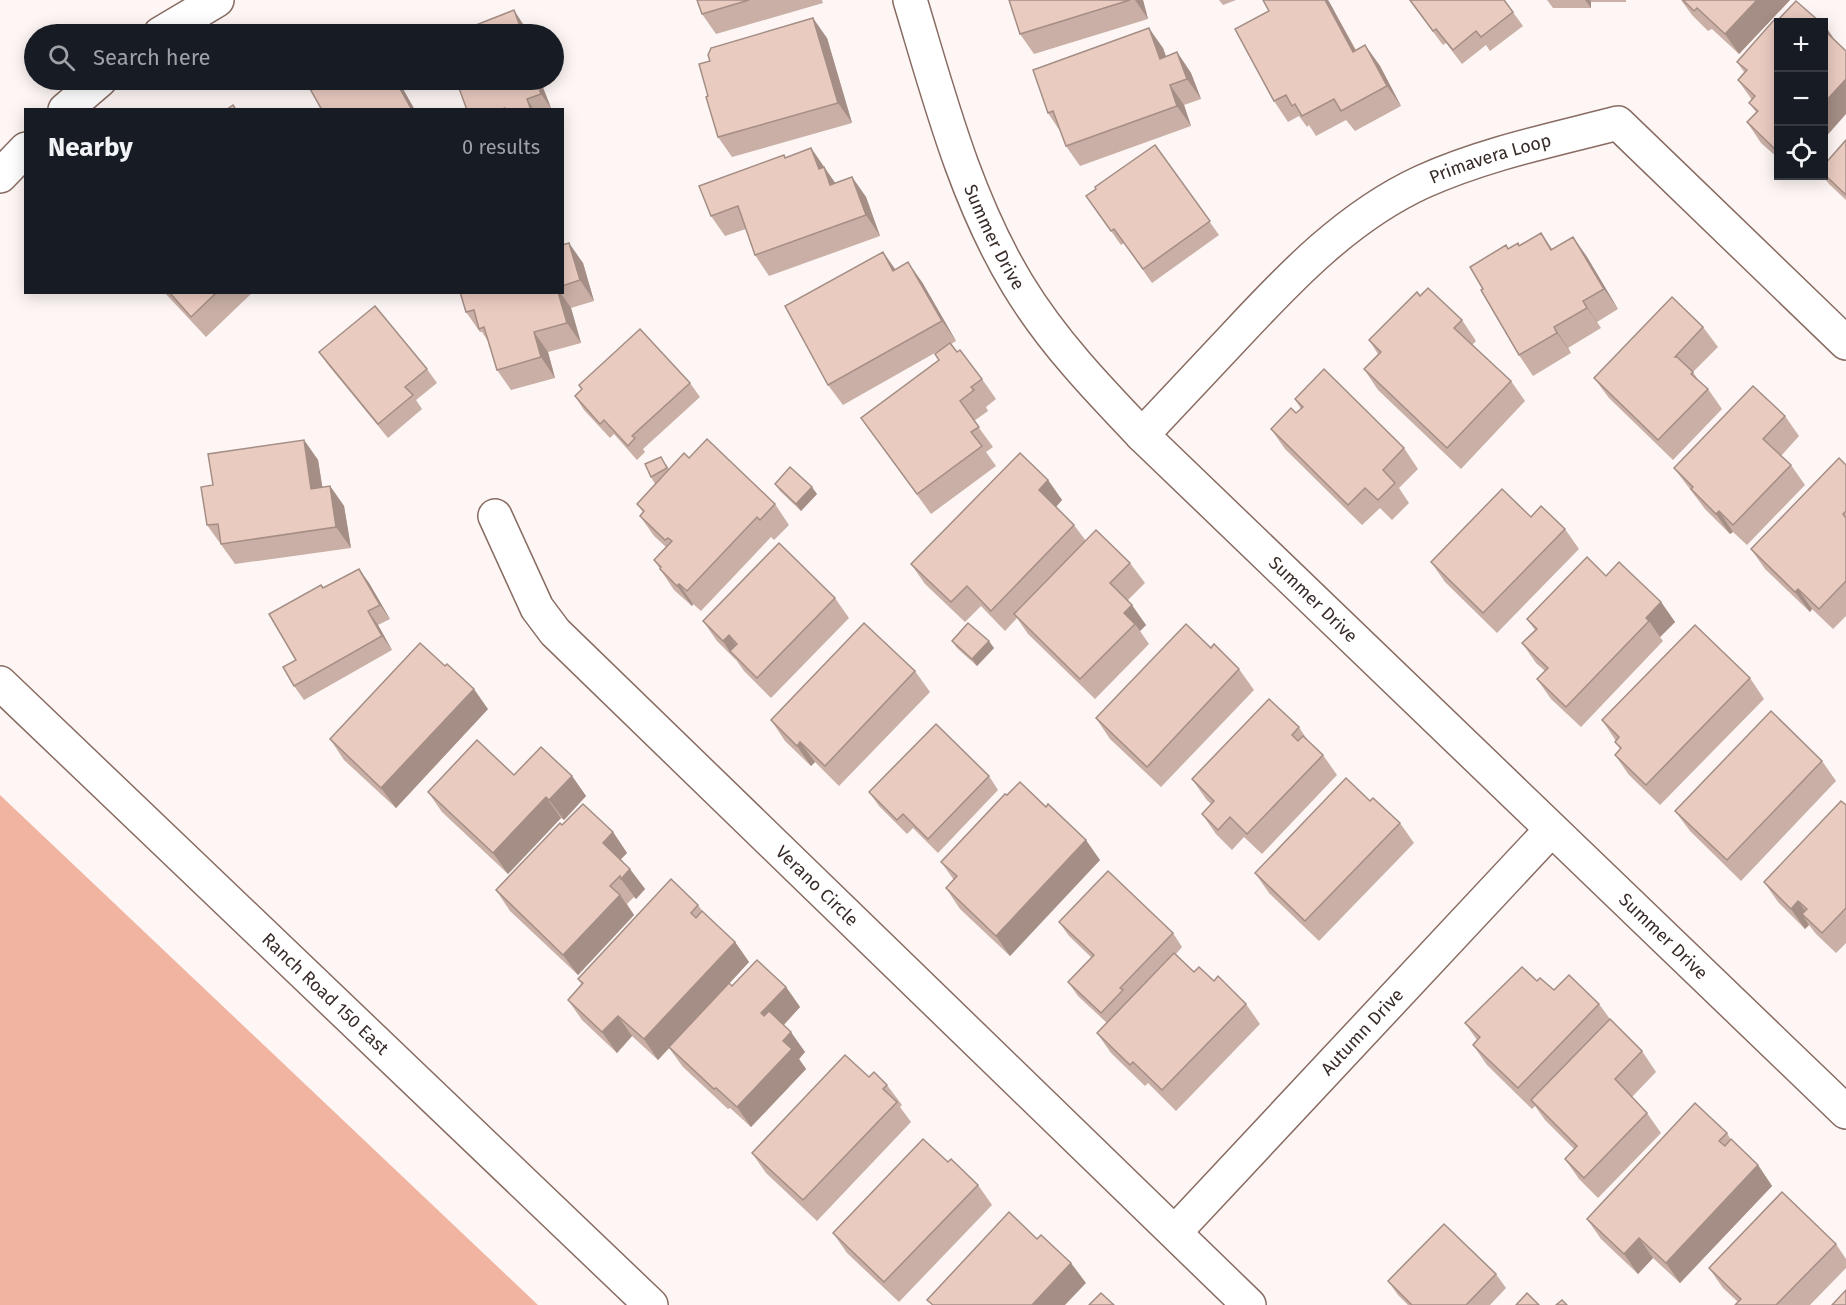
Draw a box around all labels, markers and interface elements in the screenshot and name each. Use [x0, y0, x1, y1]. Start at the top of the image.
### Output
map controls [1774, 18, 1828, 180]
button: + [1774, 18, 1828, 72]
search box [24, 24, 564, 90]
icon: search [45, 41, 78, 74]
text: Search here [93, 44, 211, 71]
button: − [1774, 72, 1828, 126]
button: locate [1774, 126, 1828, 180]
street label: Primavera Loop [1426, 129, 1554, 189]
text: Nearby [48, 132, 133, 163]
text: 0 results [462, 135, 540, 159]
street label: Summer Drive [959, 181, 1029, 294]
street label: Summer Drive [1264, 552, 1362, 647]
street label: Verano Circle [771, 841, 863, 931]
street label: Summer Drive [1614, 889, 1712, 984]
street label: Ranch Road 150 East [257, 928, 394, 1060]
street label: Autumn Drive [1316, 984, 1408, 1080]

